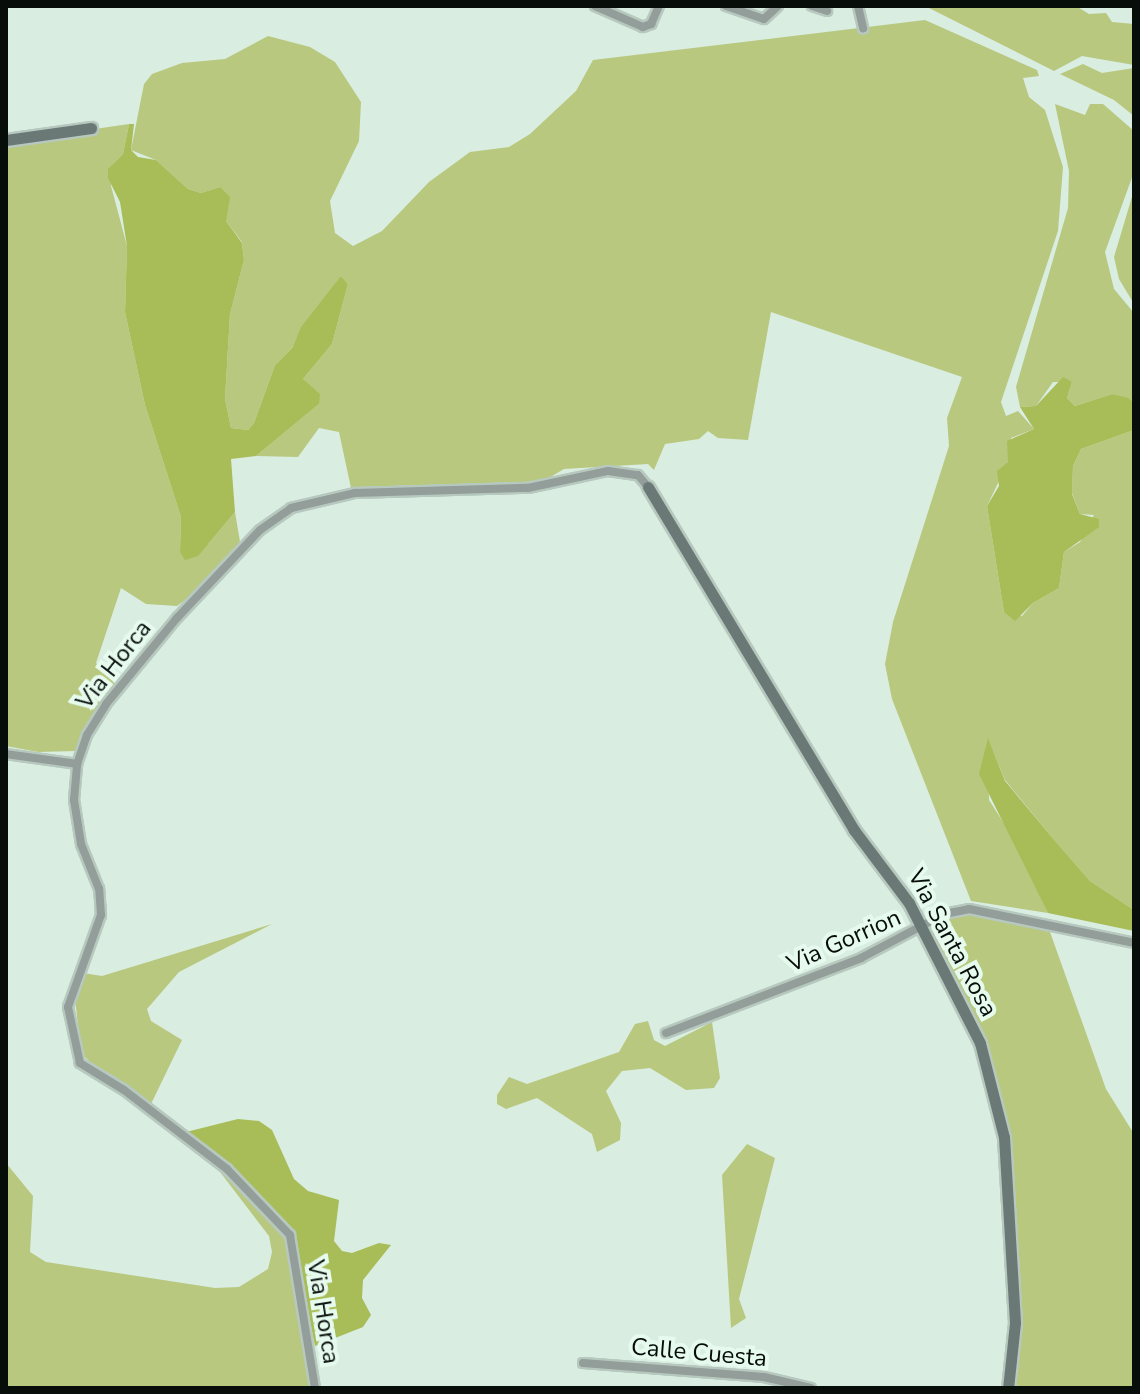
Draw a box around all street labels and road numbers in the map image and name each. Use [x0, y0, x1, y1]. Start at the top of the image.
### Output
street label: Via Horca [70, 615, 158, 715]
street label: Via Santa Rosa [901, 864, 1003, 1022]
street label: Via Gorrion [783, 903, 905, 979]
street label: Via Horca [301, 1258, 345, 1366]
street label: Calle Cuesta [630, 1333, 768, 1373]

